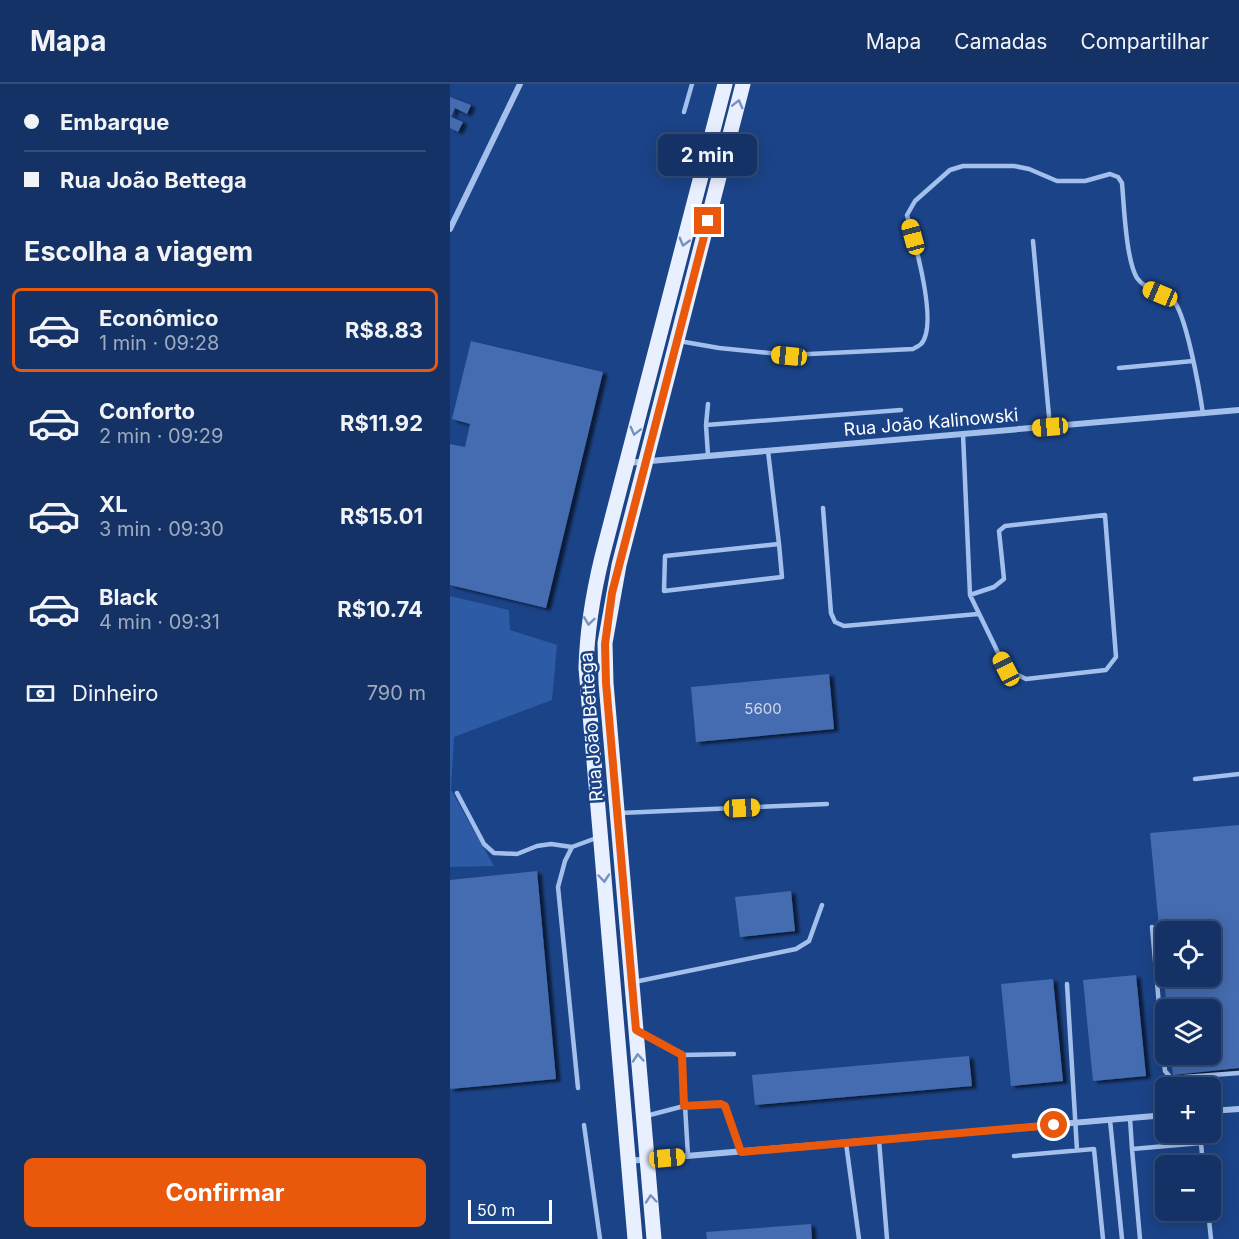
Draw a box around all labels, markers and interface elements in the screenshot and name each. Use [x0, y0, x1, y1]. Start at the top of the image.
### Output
text: Mapa [30, 24, 107, 58]
text: Mapa [866, 29, 921, 54]
text: Camadas [954, 29, 1047, 54]
text: Compartilhar [1080, 29, 1209, 54]
one-way arrow [731, 99, 743, 110]
text: Embarque [60, 109, 169, 135]
callout: 2 min [658, 134, 758, 176]
text: 2 min [681, 143, 734, 167]
text: Rua João Bettega [60, 167, 247, 193]
route end [694, 207, 721, 234]
car [900, 217, 926, 257]
text: Escolha a viagem [24, 235, 253, 268]
one-way arrow [678, 237, 691, 247]
car [1140, 279, 1180, 309]
icon: car [27, 303, 81, 357]
text: Econômico [99, 305, 218, 331]
text: R$8.83 [345, 317, 423, 343]
text: 1 min · 09:28 [99, 331, 219, 355]
car [770, 345, 808, 367]
icon: car [27, 396, 81, 450]
text: Conforto [99, 398, 195, 424]
street label: Rua João Kalinowski [843, 404, 1019, 440]
text: R$11.92 [340, 410, 423, 436]
car [1031, 416, 1069, 438]
text: 2 min · 09:29 [99, 424, 223, 448]
one-way arrow [629, 426, 642, 436]
icon: car [27, 489, 81, 543]
text: XL [99, 491, 128, 517]
text: R$15.01 [340, 503, 423, 529]
text: 3 min · 09:30 [99, 517, 224, 541]
icon: car [27, 582, 81, 636]
text: Black [99, 584, 158, 610]
text: R$10.74 [337, 596, 423, 622]
text: 4 min · 09:31 [99, 610, 220, 634]
one-way arrow [584, 616, 596, 625]
car [990, 649, 1022, 689]
street label: Rua João Bettega [575, 652, 607, 802]
icon: cash [24, 677, 57, 710]
text: Dinheiro [72, 680, 158, 706]
text: 790 m [367, 681, 426, 705]
house number: 5600 [744, 699, 782, 718]
car [724, 798, 760, 818]
one-way arrow [597, 873, 610, 882]
map controls [1155, 921, 1221, 1221]
button: locate [1155, 921, 1221, 987]
button: layers [1155, 999, 1221, 1065]
one-way arrow [632, 1054, 645, 1063]
button: + [1155, 1077, 1221, 1143]
route start [1040, 1111, 1067, 1138]
car [648, 1147, 686, 1169]
button: − [1155, 1155, 1221, 1221]
button: Confirmar [24, 1158, 426, 1227]
one-way arrow [644, 1195, 657, 1204]
scale bar [468, 1197, 552, 1224]
text: 50 m [477, 1200, 515, 1220]

